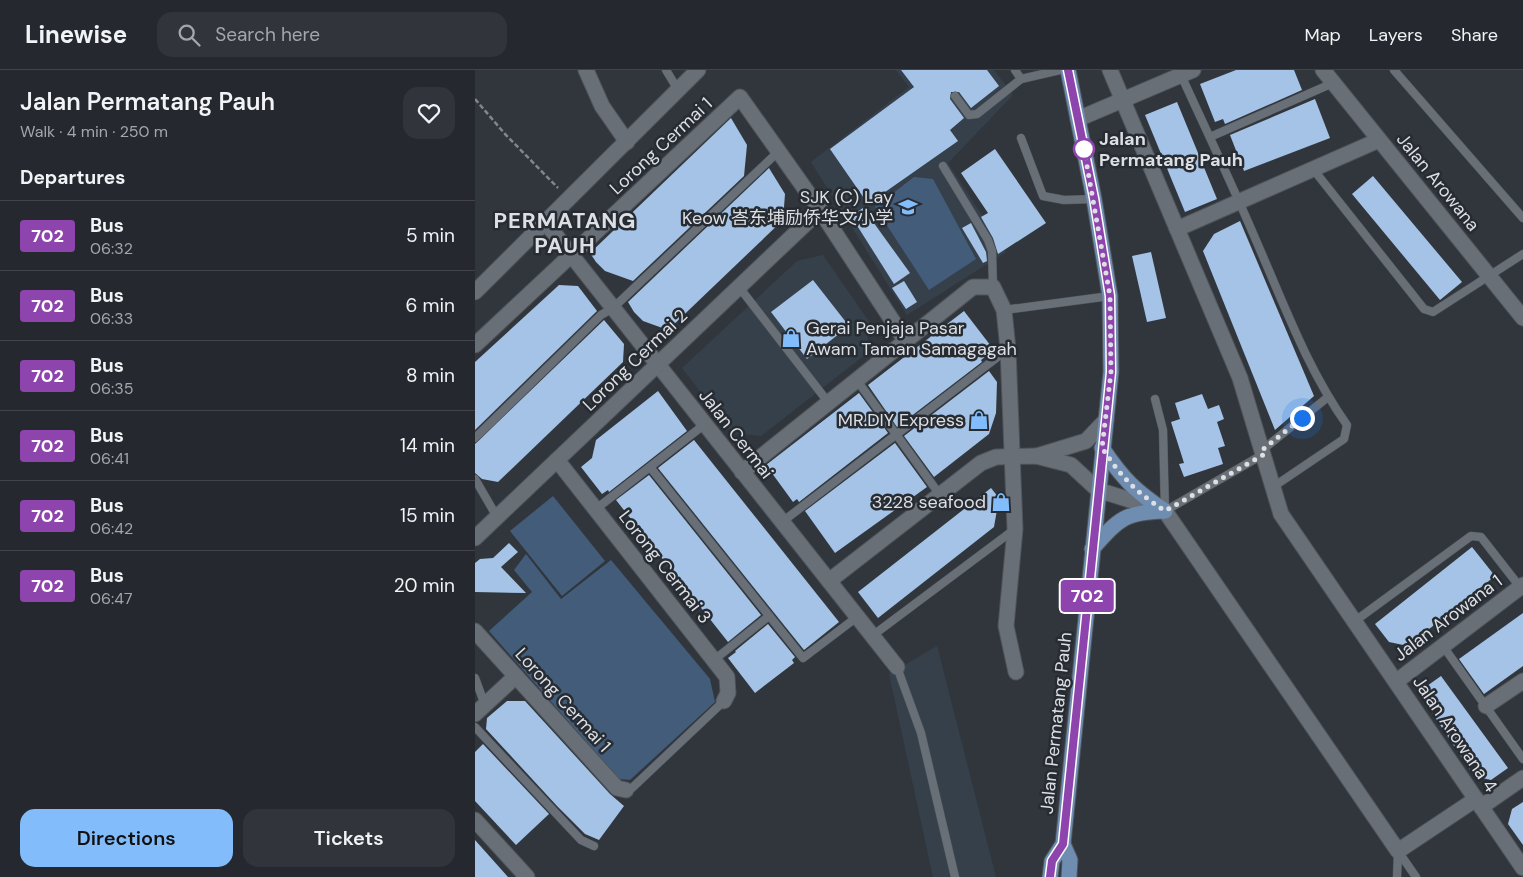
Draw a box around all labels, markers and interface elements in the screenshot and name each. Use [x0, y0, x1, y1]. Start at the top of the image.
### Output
search box [157, 12, 507, 57]
text: Linewise [25, 19, 127, 50]
icon: search [175, 21, 203, 49]
text: Search here [215, 22, 320, 47]
text: Map [1305, 23, 1341, 47]
text: Layers [1369, 23, 1423, 47]
text: Share [1451, 23, 1498, 47]
text: Jalan Permatang Pauh [20, 86, 275, 117]
button: heart [403, 87, 455, 139]
street label: Lorong Cermai 1 [604, 92, 718, 200]
text: Walk · 4 min · 250 m [20, 121, 168, 142]
place label: Jalan Permatang Pauh [1099, 127, 1243, 172]
street label: Jalan Arowana [1391, 128, 1485, 236]
marker: Jalan Permatang Pauh [1073, 138, 1095, 160]
text: Departures [20, 165, 125, 190]
place label: SJK (C) Lay Keow 峇东埔励侨华文小学 [682, 185, 893, 230]
school or university icon: SJK (C) Lay Keow 峇东埔励侨华文小学 [897, 196, 919, 218]
district label: PERMATANG PAUH [494, 206, 636, 260]
text: Bus [90, 213, 124, 238]
text: 5 min [406, 223, 455, 248]
text: 702 [31, 224, 64, 248]
text: 06:32 [90, 238, 133, 259]
text: Bus [90, 283, 124, 308]
text: 6 min [406, 293, 455, 318]
text: 702 [31, 294, 64, 318]
street label: Lorong Cermai 2 [577, 304, 693, 416]
text: 06:33 [90, 308, 133, 329]
place label: Gerai Penjaja Pasar Awam Taman Samagagah [806, 316, 1017, 361]
shop icon: Gerai Penjaja Pasar Awam Taman Samagagah [780, 327, 802, 349]
text: Bus [90, 353, 124, 378]
text: 8 min [406, 363, 455, 388]
text: 702 [31, 364, 64, 388]
text: 06:35 [90, 378, 133, 399]
street label: Jalan Cermai [693, 384, 779, 484]
your location [1290, 406, 1315, 431]
place label: MR.DIY Express [838, 408, 964, 432]
shop icon: MR.DIY Express [968, 409, 990, 431]
text: Bus [90, 423, 124, 448]
text: 14 min [400, 433, 455, 458]
text: 702 [31, 434, 64, 458]
text: 06:41 [90, 448, 129, 469]
place label: 3228 seafood [872, 490, 986, 514]
shop icon: 3228 seafood [990, 491, 1012, 513]
text: Bus [90, 493, 124, 518]
text: 15 min [400, 503, 455, 528]
text: 702 [31, 504, 64, 528]
street label: Lorong Cermai 3 [613, 506, 717, 628]
text: 06:42 [90, 518, 133, 539]
text: Bus [90, 563, 124, 588]
street label: Jalan Arowana 1 [1389, 569, 1507, 667]
text: 20 min [394, 573, 455, 598]
text: 702 [31, 574, 64, 598]
line badge: 702 [1058, 580, 1116, 612]
text: 702 [1071, 584, 1103, 608]
text: 06:47 [90, 588, 132, 609]
street label: Jalan Permatang Pauh [1035, 631, 1077, 815]
street label: Lorong Cermai 1 [510, 643, 616, 757]
street label: Jalan Arowana 4 [1407, 671, 1503, 797]
button: Directions [20, 809, 233, 867]
button: Tickets [243, 809, 455, 867]

